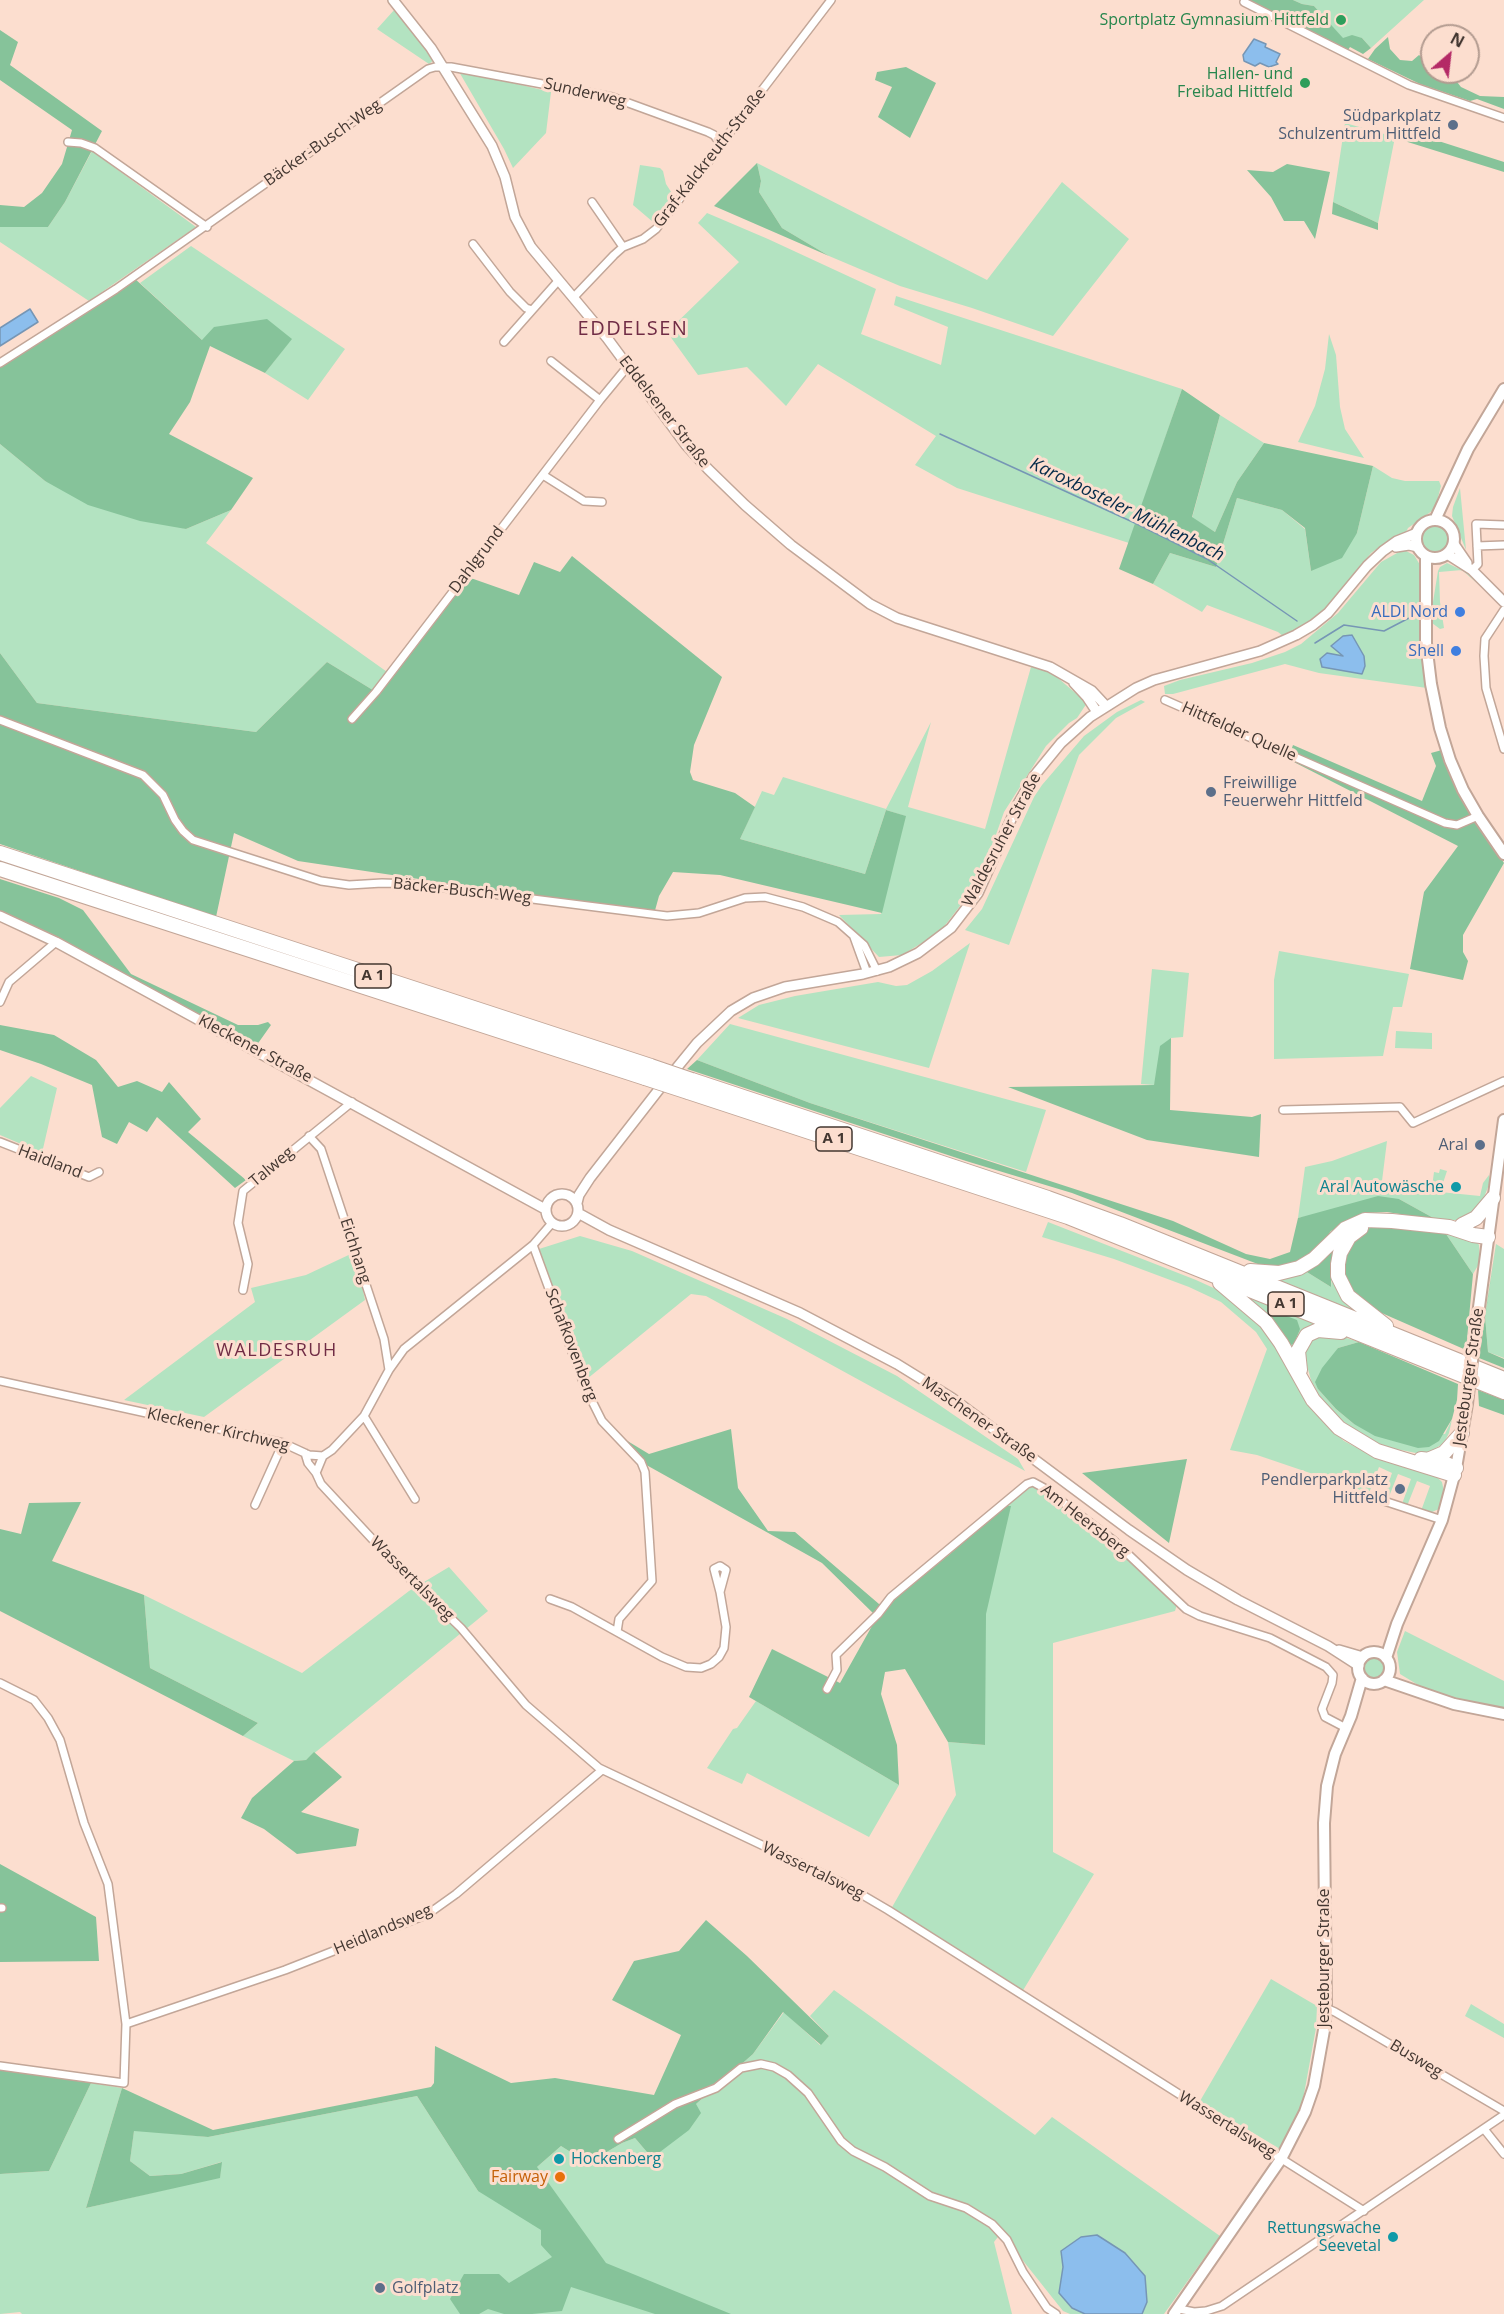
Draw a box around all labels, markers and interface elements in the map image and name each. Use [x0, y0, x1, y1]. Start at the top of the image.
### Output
place label: Sportplatz Gymnasium Hittfeld [1099, 10, 1329, 30]
marker: Sportplatz Gymnasium Hittfeld [1334, 13, 1348, 27]
north arrow [1420, 24, 1480, 84]
text: N [1447, 27, 1468, 53]
place label: Hallen- und Freibad Hittfeld [1177, 64, 1293, 102]
street label: Sunderweg [542, 74, 628, 112]
marker: Hallen- und Freibad Hittfeld [1298, 76, 1312, 90]
street label: Graf-Kalckreuth-Straße [650, 85, 770, 231]
street label: Bäcker-Busch-Weg [261, 95, 385, 191]
place label: Südparkplatz Schulzentrum Hittfeld [1278, 106, 1441, 144]
marker: Südparkplatz Schulzentrum Hittfeld [1446, 118, 1460, 132]
district label: EDDELSEN [578, 317, 688, 341]
street label: Eddelsener Straße [614, 352, 714, 472]
water label: Karoxbosteler Mühlenbach [1026, 454, 1228, 566]
street label: Dahlgrund [446, 523, 508, 597]
place label: ALDI Nord [1371, 602, 1448, 622]
marker: ALDI Nord [1453, 605, 1467, 619]
place label: Shell [1408, 641, 1444, 661]
marker: Shell [1449, 644, 1463, 658]
street label: Hittfelder Quelle [1179, 698, 1299, 766]
street label: Waldesruher Straße [959, 770, 1045, 910]
place label: Freiwillige Feuerwehr Hittfeld [1223, 773, 1363, 811]
marker: Freiwillige Feuerwehr Hittfeld [1204, 785, 1218, 799]
street label: Bäcker-Busch-Weg [392, 874, 532, 908]
road number: A 1 [355, 964, 391, 988]
street label: Kleckener Straße [195, 1011, 315, 1087]
road number: A 1 [816, 1127, 852, 1151]
place label: Aral [1438, 1135, 1468, 1155]
marker: Aral [1473, 1138, 1487, 1152]
street label: Haidland [15, 1141, 85, 1183]
street label: Talweg [246, 1143, 298, 1191]
place label: Aral Autowäsche [1320, 1177, 1444, 1197]
marker: Aral Autowäsche [1449, 1180, 1463, 1194]
street label: Eichhang [335, 1216, 375, 1286]
street label: Schafkovenberg [541, 1286, 601, 1404]
road number: A 1 [1268, 1292, 1304, 1316]
street label: Jesteburger Straße [1450, 1307, 1488, 1447]
district label: WALDESRUH [216, 1340, 338, 1362]
street label: Maschener Straße [918, 1373, 1040, 1467]
street label: Kleckener Kirchweg [145, 1404, 291, 1456]
place label: Pendlerparkplatz Hittfeld [1261, 1470, 1388, 1508]
street label: Am Heersberg [1037, 1480, 1133, 1562]
marker: Pendlerparkplatz Hittfeld [1393, 1482, 1407, 1496]
street label: Wassertalsweg [366, 1533, 458, 1625]
street label: Wassertalsweg [759, 1838, 867, 1904]
street label: Jesteburger Straße [1314, 1889, 1334, 2027]
street label: Heidlandsweg [331, 1901, 435, 1959]
street label: Busweg [1386, 2036, 1446, 2082]
street label: Wassertalsweg [1175, 2088, 1279, 2162]
place label: Hockenberg [571, 2149, 661, 2169]
marker: Hockenberg [552, 2152, 566, 2166]
place label: Fairway [491, 2167, 548, 2187]
marker: Fairway [553, 2170, 567, 2184]
place label: Rettungswache Seevetal [1267, 2218, 1381, 2256]
marker: Rettungswache Seevetal [1386, 2230, 1400, 2244]
place label: Golfplatz [392, 2278, 459, 2298]
marker: Golfplatz [373, 2281, 387, 2295]

